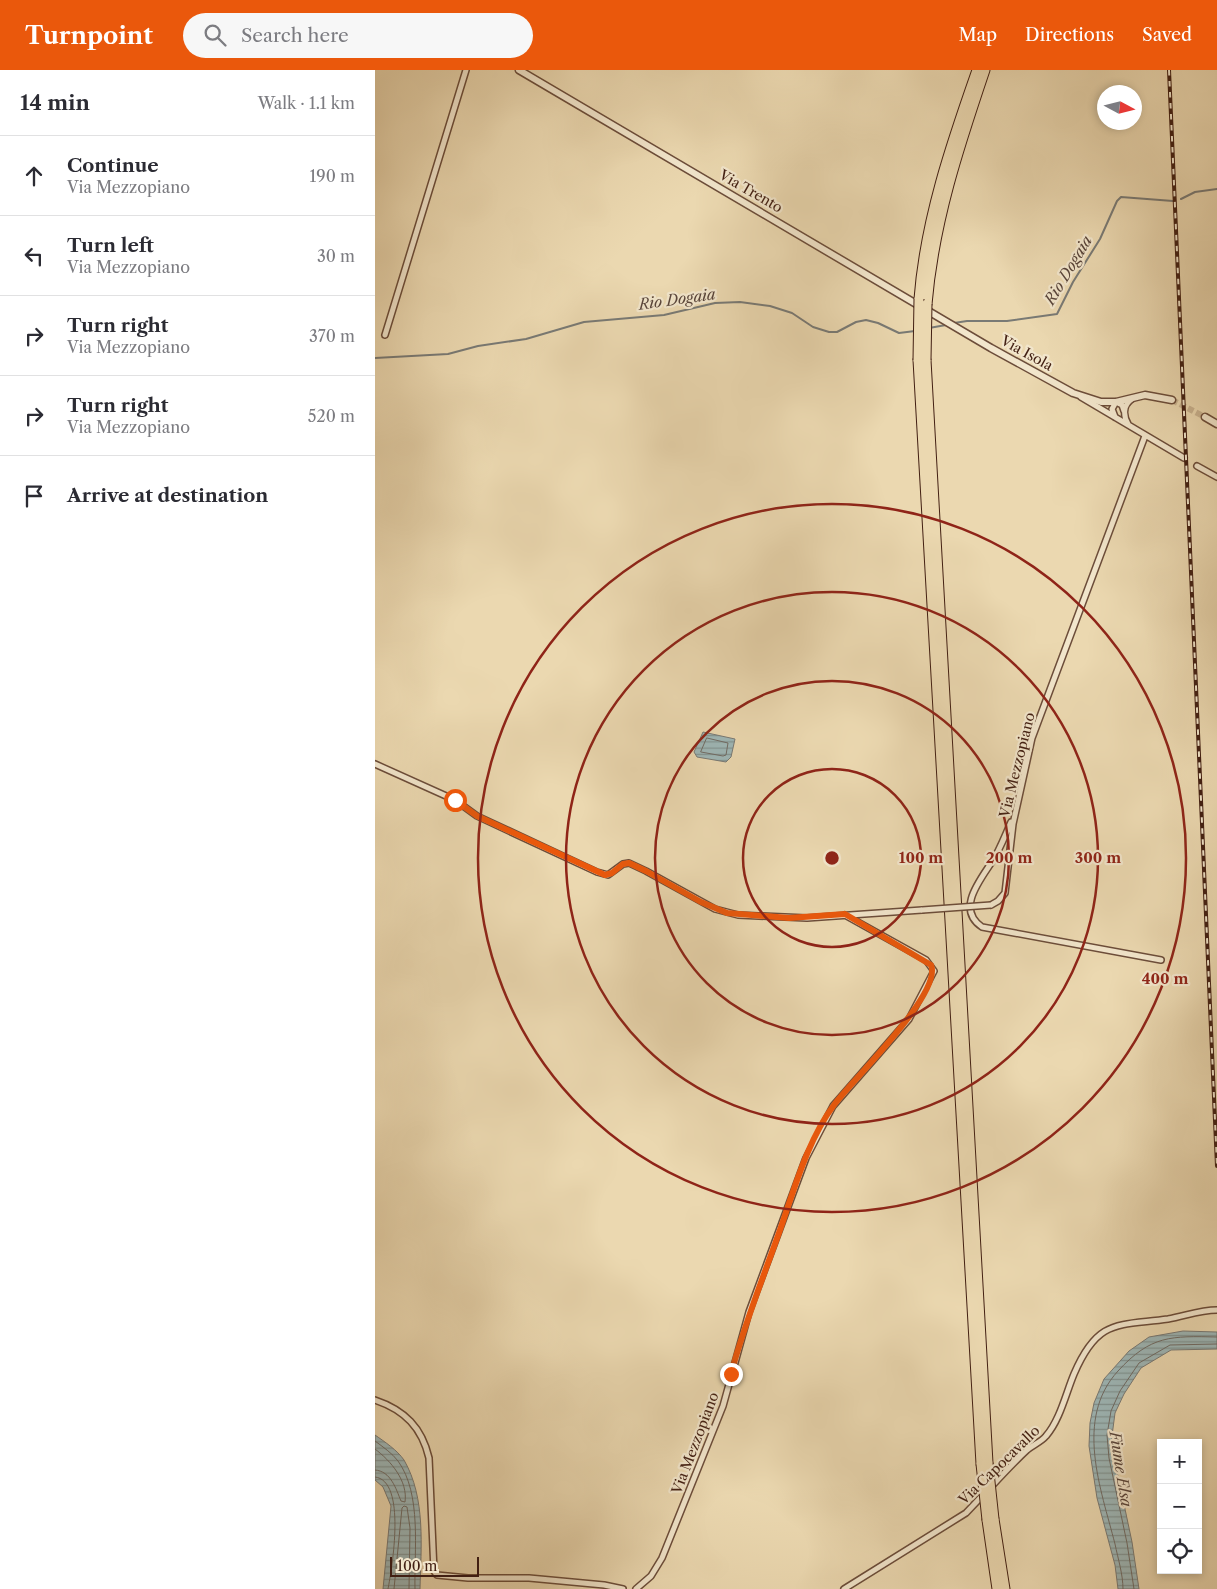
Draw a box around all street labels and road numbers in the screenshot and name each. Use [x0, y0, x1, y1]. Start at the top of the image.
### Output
street label: Via Trento [715, 165, 786, 216]
street label: Via Isola [997, 331, 1057, 375]
street label: Via Mezzopiano [995, 711, 1039, 820]
street label: Via Mezzopiano [667, 1390, 723, 1497]
street label: Via Capocavallo [954, 1422, 1044, 1509]

